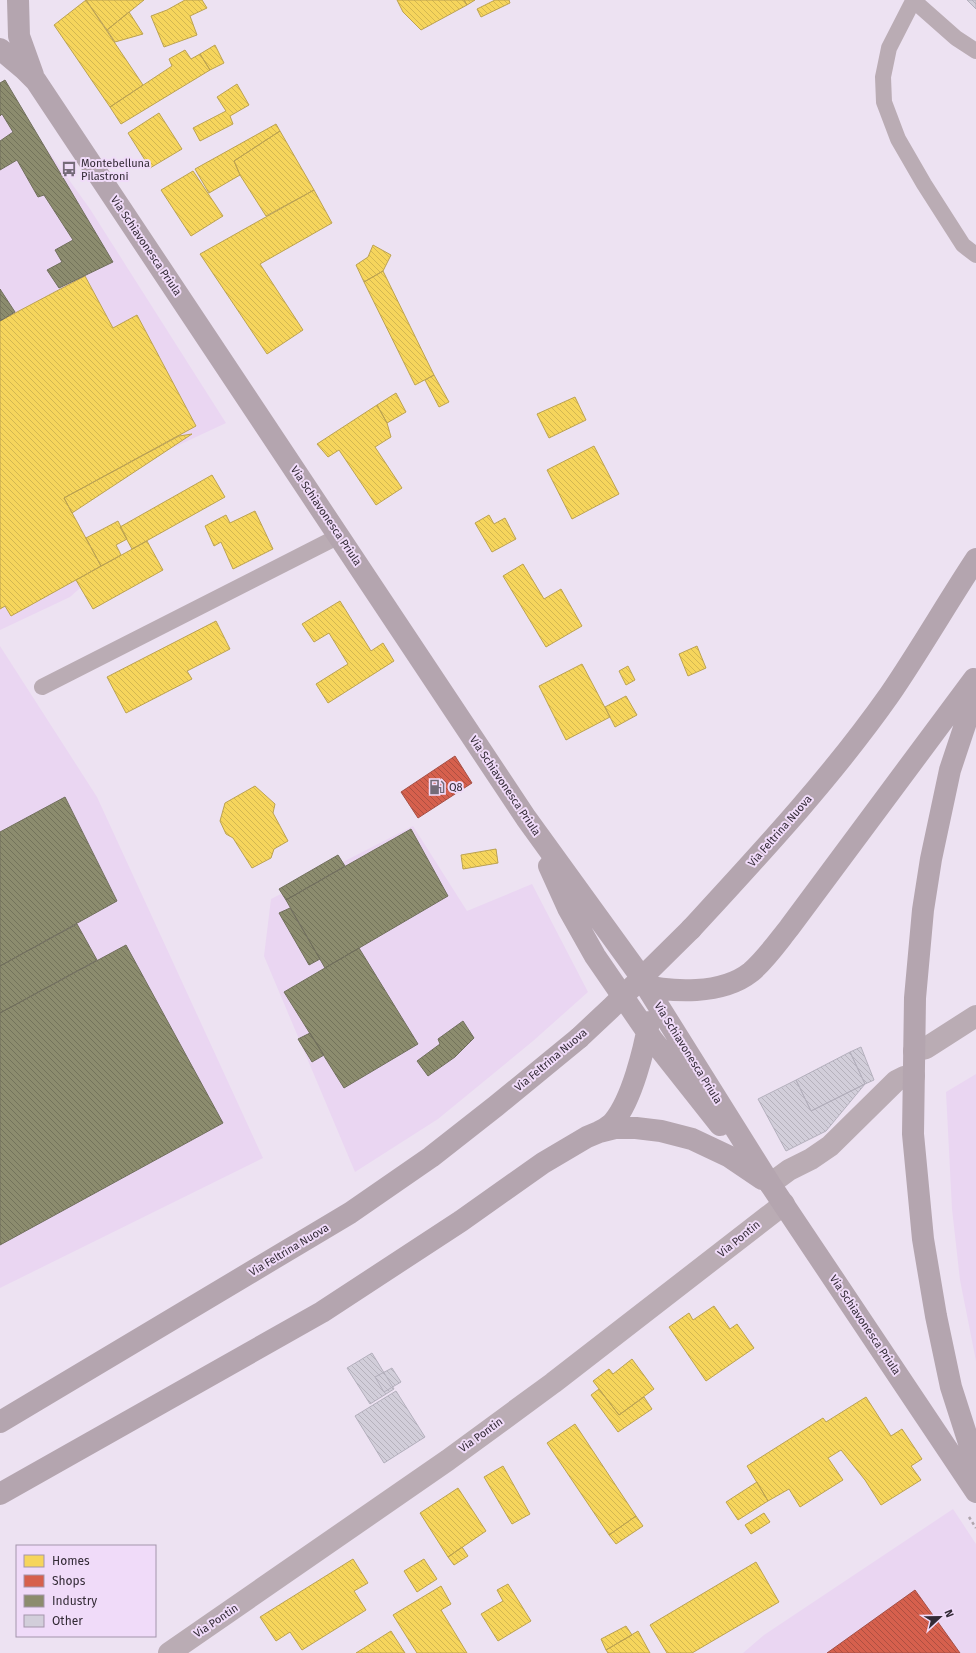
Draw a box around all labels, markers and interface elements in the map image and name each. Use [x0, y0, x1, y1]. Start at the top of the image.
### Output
place label: Montebelluna Pilastroni [81, 157, 150, 183]
bus stop icon: Montebelluna Pilastroni [60, 160, 78, 178]
street label: Via Schiavonesca Priula [108, 194, 184, 298]
street label: Via Schiavonesca Priula [288, 464, 364, 568]
street label: Via Schiavonesca Priula [467, 734, 543, 838]
fuel station icon: Q8 [428, 778, 446, 796]
place label: Q8 [449, 781, 463, 794]
street label: Via Feltrina Nuova [745, 793, 815, 869]
street label: Via Schiavonesca Priula [651, 1000, 725, 1106]
street label: Via Feltrina Nuova [512, 1026, 590, 1094]
street label: Via Pontin [715, 1218, 763, 1260]
street label: Via Feltrina Nuova [247, 1221, 331, 1279]
street label: Via Schiavonesca Priula [827, 1273, 903, 1377]
street label: Via Pontin [457, 1415, 505, 1455]
legend [16, 1545, 156, 1637]
text: Homes [52, 1554, 90, 1568]
text: Shops [52, 1574, 86, 1588]
text: Industry [52, 1594, 97, 1608]
north arrow [920, 1597, 960, 1637]
street label: Via Pontin [191, 1601, 241, 1641]
text: N [941, 1608, 956, 1619]
text: Other [52, 1614, 83, 1628]

